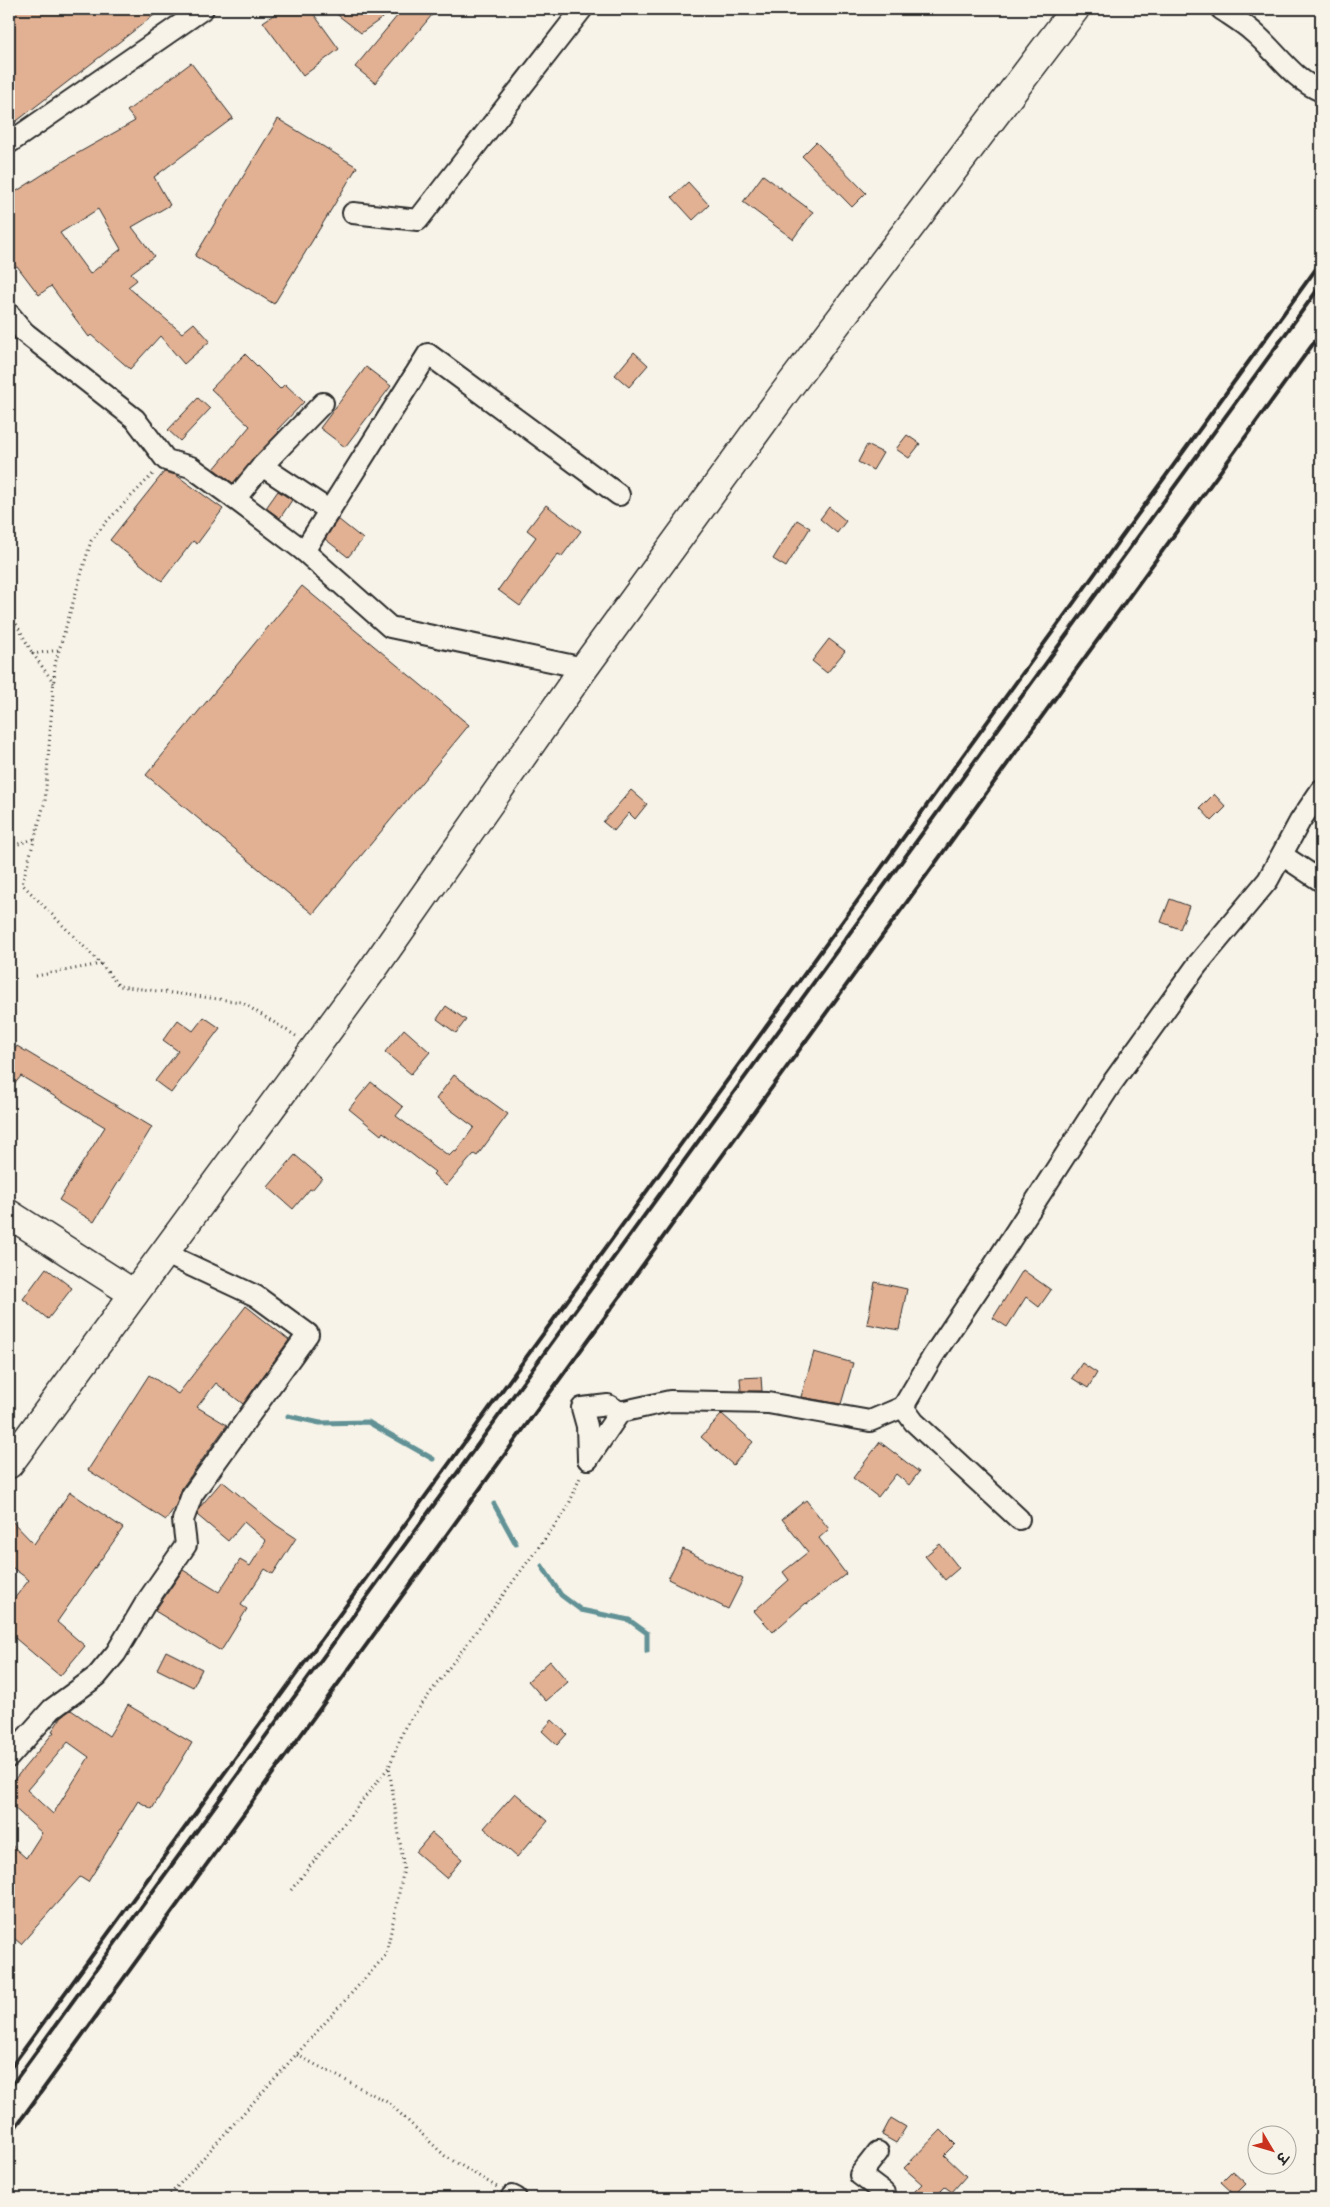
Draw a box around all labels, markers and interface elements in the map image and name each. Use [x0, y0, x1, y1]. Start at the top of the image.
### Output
north arrow [1248, 2124, 1298, 2174]
text: उ [1270, 2146, 1291, 2167]

